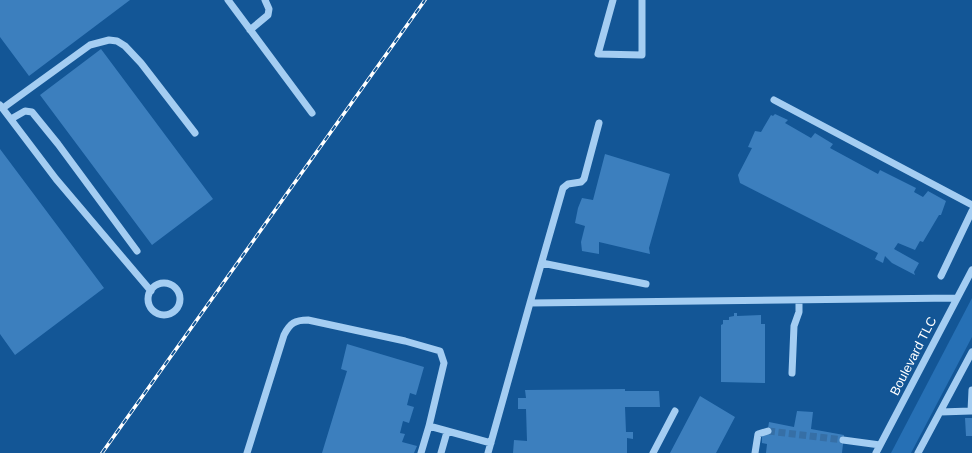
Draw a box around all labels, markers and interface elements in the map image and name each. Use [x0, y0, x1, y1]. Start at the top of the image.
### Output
street label: Boulevard TLC [887, 314, 939, 398]

